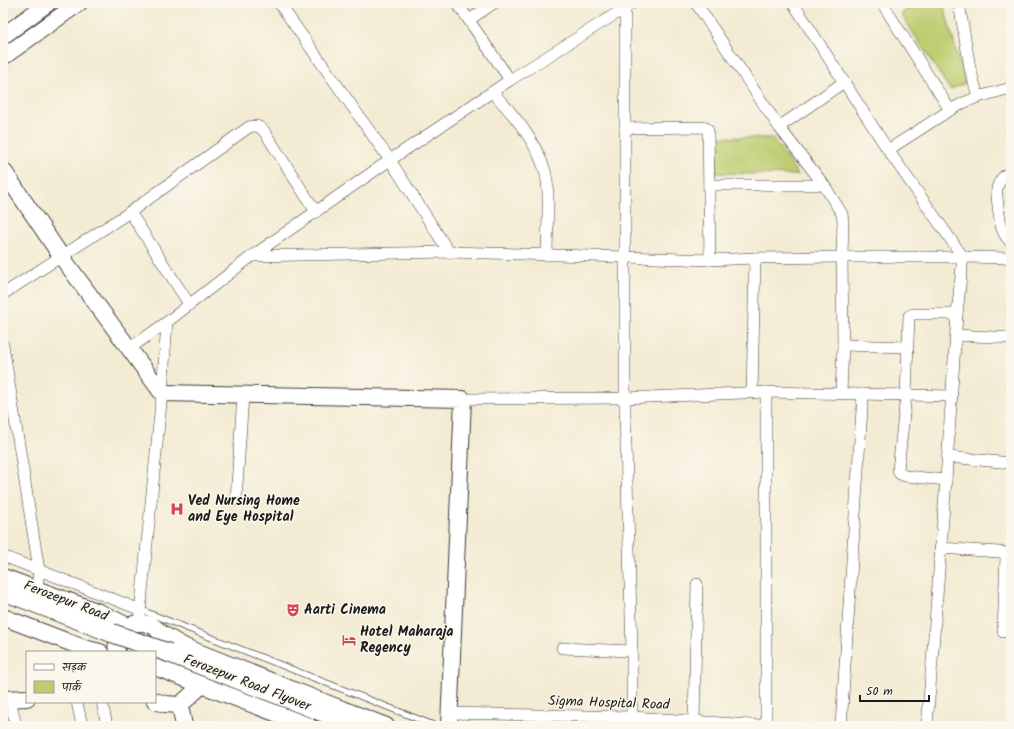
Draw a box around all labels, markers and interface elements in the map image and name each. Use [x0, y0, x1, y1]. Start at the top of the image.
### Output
place label: Ved Nursing Home and Eye Hospital [188, 490, 300, 528]
hospital icon: Ved Nursing Home and Eye Hospital [169, 501, 185, 517]
street label: Ferozepur Road [21, 575, 112, 628]
place label: Aarti Cinema [304, 599, 386, 621]
theatre icon: Aarti Cinema [285, 602, 301, 618]
place label: Hotel Maharaja Regency [360, 621, 454, 659]
hotel icon: Hotel Maharaja Regency [341, 632, 357, 648]
street label: Ferozepur Road Flyover [180, 649, 315, 718]
legend [26, 651, 156, 703]
text: सड़क [62, 658, 88, 677]
scale bar [860, 677, 929, 703]
text: पार्क [61, 678, 83, 697]
text: 50 m [866, 682, 893, 701]
street label: Sigma Hospital Road [548, 690, 671, 716]

